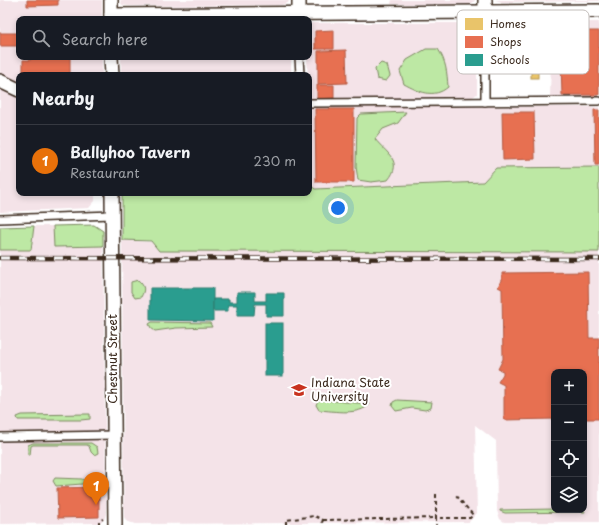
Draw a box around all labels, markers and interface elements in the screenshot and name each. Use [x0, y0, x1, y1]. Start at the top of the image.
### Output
legend [457, 10, 589, 74]
text: Homes [490, 15, 526, 32]
search box [16, 16, 312, 60]
icon: search [30, 27, 52, 49]
text: Search here [62, 27, 148, 50]
text: Shops [490, 33, 521, 50]
text: Schools [490, 51, 530, 68]
text: Nearby [32, 85, 94, 111]
text: Ballyhoo Tavern [70, 140, 190, 163]
text: 1 [42, 151, 48, 170]
text: 230 m [254, 151, 296, 170]
text: Restaurant [70, 163, 140, 182]
your location [328, 198, 348, 218]
street label: Chestnut Street [103, 314, 121, 404]
map controls [551, 369, 587, 513]
button: + [551, 369, 587, 405]
place label: Indiana State University [311, 373, 390, 405]
school or university icon: Indiana State University [290, 381, 308, 399]
button: − [551, 405, 587, 441]
button: locate [551, 441, 587, 477]
pin: 1 [83, 472, 109, 505]
button: layers [551, 477, 587, 513]

